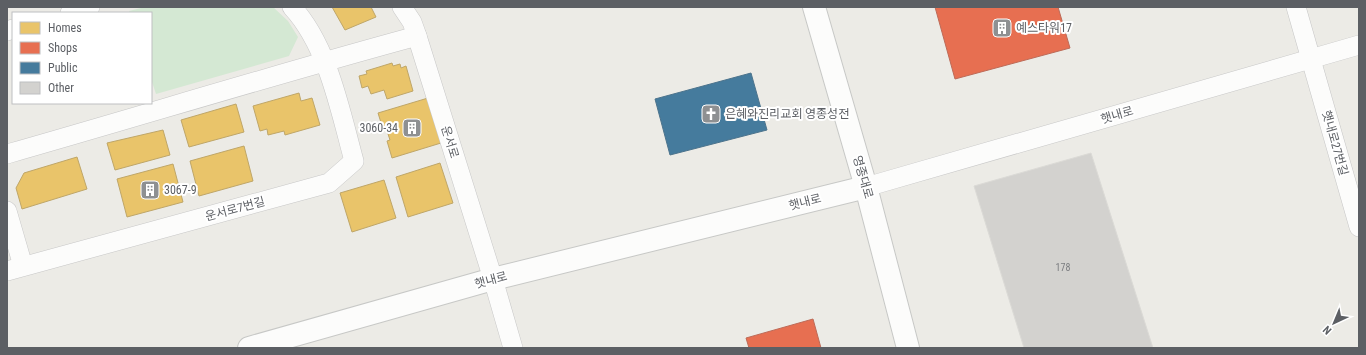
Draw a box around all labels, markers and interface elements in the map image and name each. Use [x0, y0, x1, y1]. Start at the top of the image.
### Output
legend [12, 12, 152, 104]
building icon: 예스타워17 [991, 17, 1013, 39]
text: Homes [48, 21, 82, 35]
place label: 예스타워17 [1016, 21, 1072, 35]
text: Shops [48, 41, 77, 55]
text: Public [48, 61, 78, 75]
text: Other [48, 81, 74, 95]
church icon: 은혜와진리교회 영종성전 [700, 103, 722, 125]
street label: 햇내로 [1099, 104, 1135, 126]
place label: 은혜와진리교회 영종성전 [725, 107, 849, 121]
street label: 햇내로27번길 [1319, 109, 1351, 177]
building icon: 3060-34 [401, 117, 423, 139]
place label: 3060-34 [359, 121, 398, 135]
street label: 운서로 [438, 124, 462, 160]
street label: 영종대로 [850, 154, 876, 200]
building icon: 3067-9 [139, 179, 161, 201]
place label: 3067-9 [164, 183, 197, 197]
street label: 햇내로 [787, 191, 823, 213]
street label: 운서로7번길 [204, 194, 266, 224]
house number: 178 [1056, 262, 1070, 273]
street label: 햇내로 [473, 269, 509, 291]
north arrow [1314, 303, 1354, 343]
text: N [1320, 323, 1334, 337]

